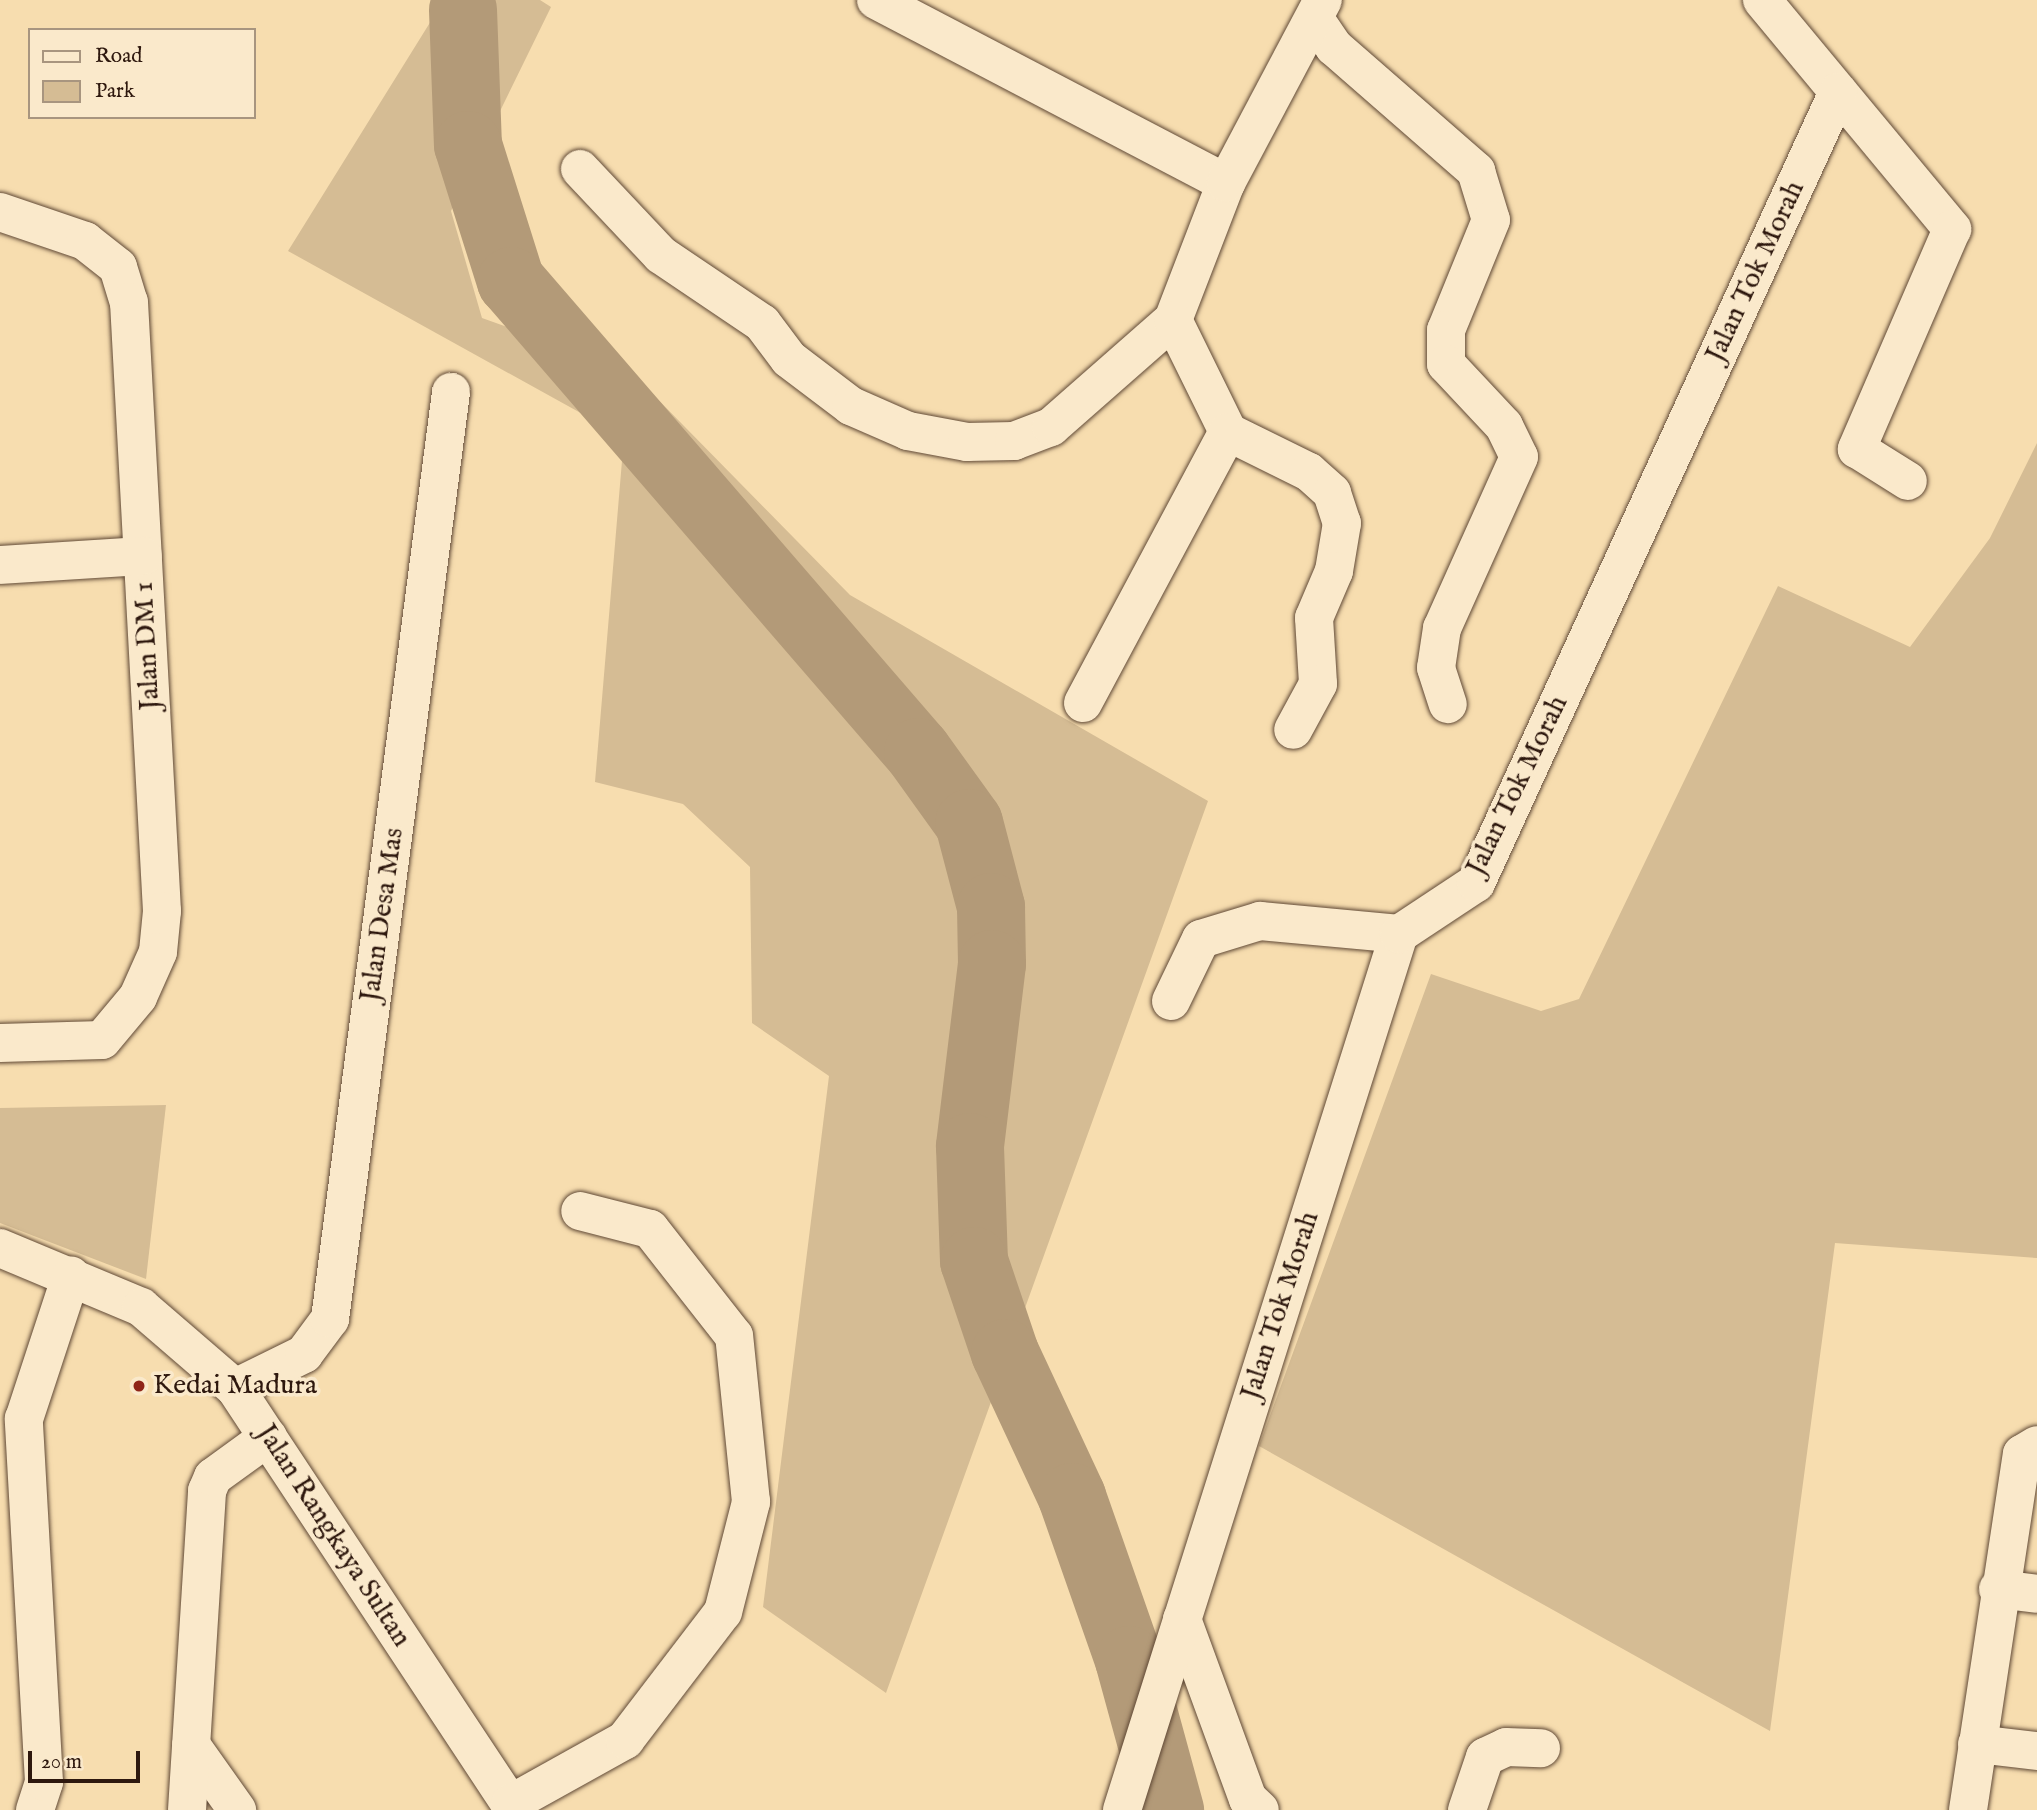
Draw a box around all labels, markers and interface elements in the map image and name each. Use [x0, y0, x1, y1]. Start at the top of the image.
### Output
legend [28, 28, 256, 119]
text: Road [95, 43, 142, 70]
text: Park [95, 78, 135, 105]
street label: Jalan Tok Morah [1699, 176, 1813, 368]
street label: Jalan DM 1 [128, 581, 168, 711]
street label: Jalan Tok Morah [1460, 691, 1576, 881]
street label: Jalan Desa Mas [354, 826, 412, 1004]
street label: Jalan Tok Morah [1235, 1208, 1327, 1404]
place label: Kedai Madura [153, 1369, 317, 1403]
marker: Kedai Madura [131, 1378, 147, 1394]
street label: Jalan Rangkaya Sultan [248, 1418, 418, 1654]
scale bar [32, 1736, 144, 1780]
text: 20 m [41, 1749, 82, 1776]

